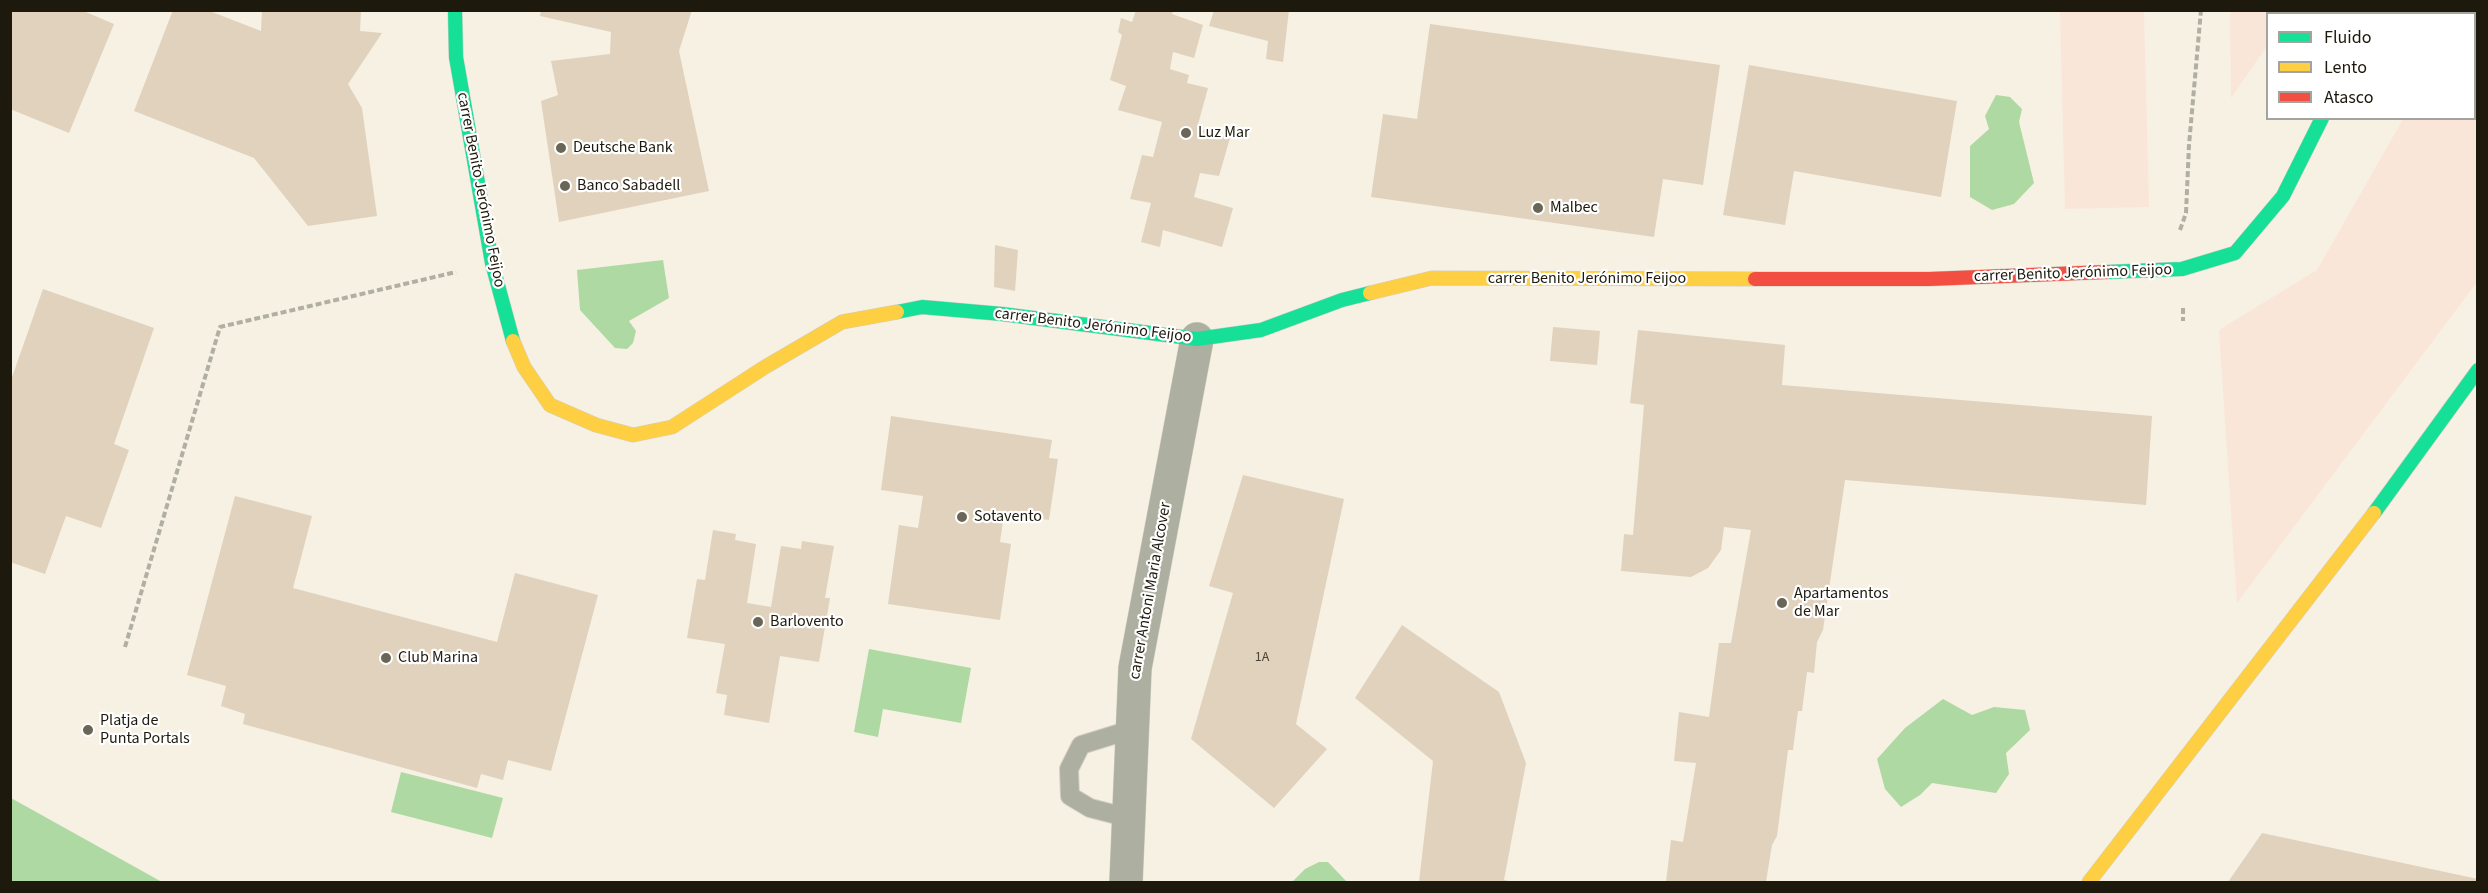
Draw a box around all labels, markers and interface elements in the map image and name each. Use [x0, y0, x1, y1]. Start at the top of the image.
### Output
legend [2266, 12, 2476, 120]
text: Fluido [2324, 25, 2371, 50]
text: Lento [2324, 55, 2367, 80]
text: Atasco [2324, 85, 2373, 110]
street label: carrer Benito Jerónimo Feijoo [452, 91, 508, 289]
place label: Luz Mar [1198, 123, 1250, 143]
marker: Luz Mar [1179, 126, 1193, 140]
place label: Deutsche Bank [573, 138, 673, 158]
marker: Deutsche Bank [554, 141, 568, 155]
place label: Banco Sabadell [577, 176, 680, 196]
marker: Banco Sabadell [558, 179, 572, 193]
place label: Malbec [1550, 198, 1598, 218]
marker: Malbec [1531, 201, 1545, 215]
street label: carrer Benito Jerónimo Feijoo [1974, 261, 2172, 287]
street label: carrer Benito Jerónimo Feijoo [1488, 269, 1686, 289]
street label: carrer Benito Jerónimo Feijoo [993, 304, 1193, 348]
street label: carrer Antoni Maria Alcover [1126, 501, 1176, 681]
place label: Sotavento [974, 507, 1042, 527]
marker: Sotavento [955, 510, 969, 524]
place label: Apartamentos de Mar [1794, 584, 1889, 622]
marker: Apartamentos de Mar [1775, 596, 1789, 610]
place label: Barlovento [770, 612, 844, 632]
marker: Barlovento [751, 615, 765, 629]
place label: Club Marina [398, 648, 478, 668]
house number: 1A [1255, 650, 1269, 666]
marker: Club Marina [379, 651, 393, 665]
place label: Platja de Punta Portals [100, 711, 190, 749]
marker: Platja de Punta Portals [81, 723, 95, 737]

